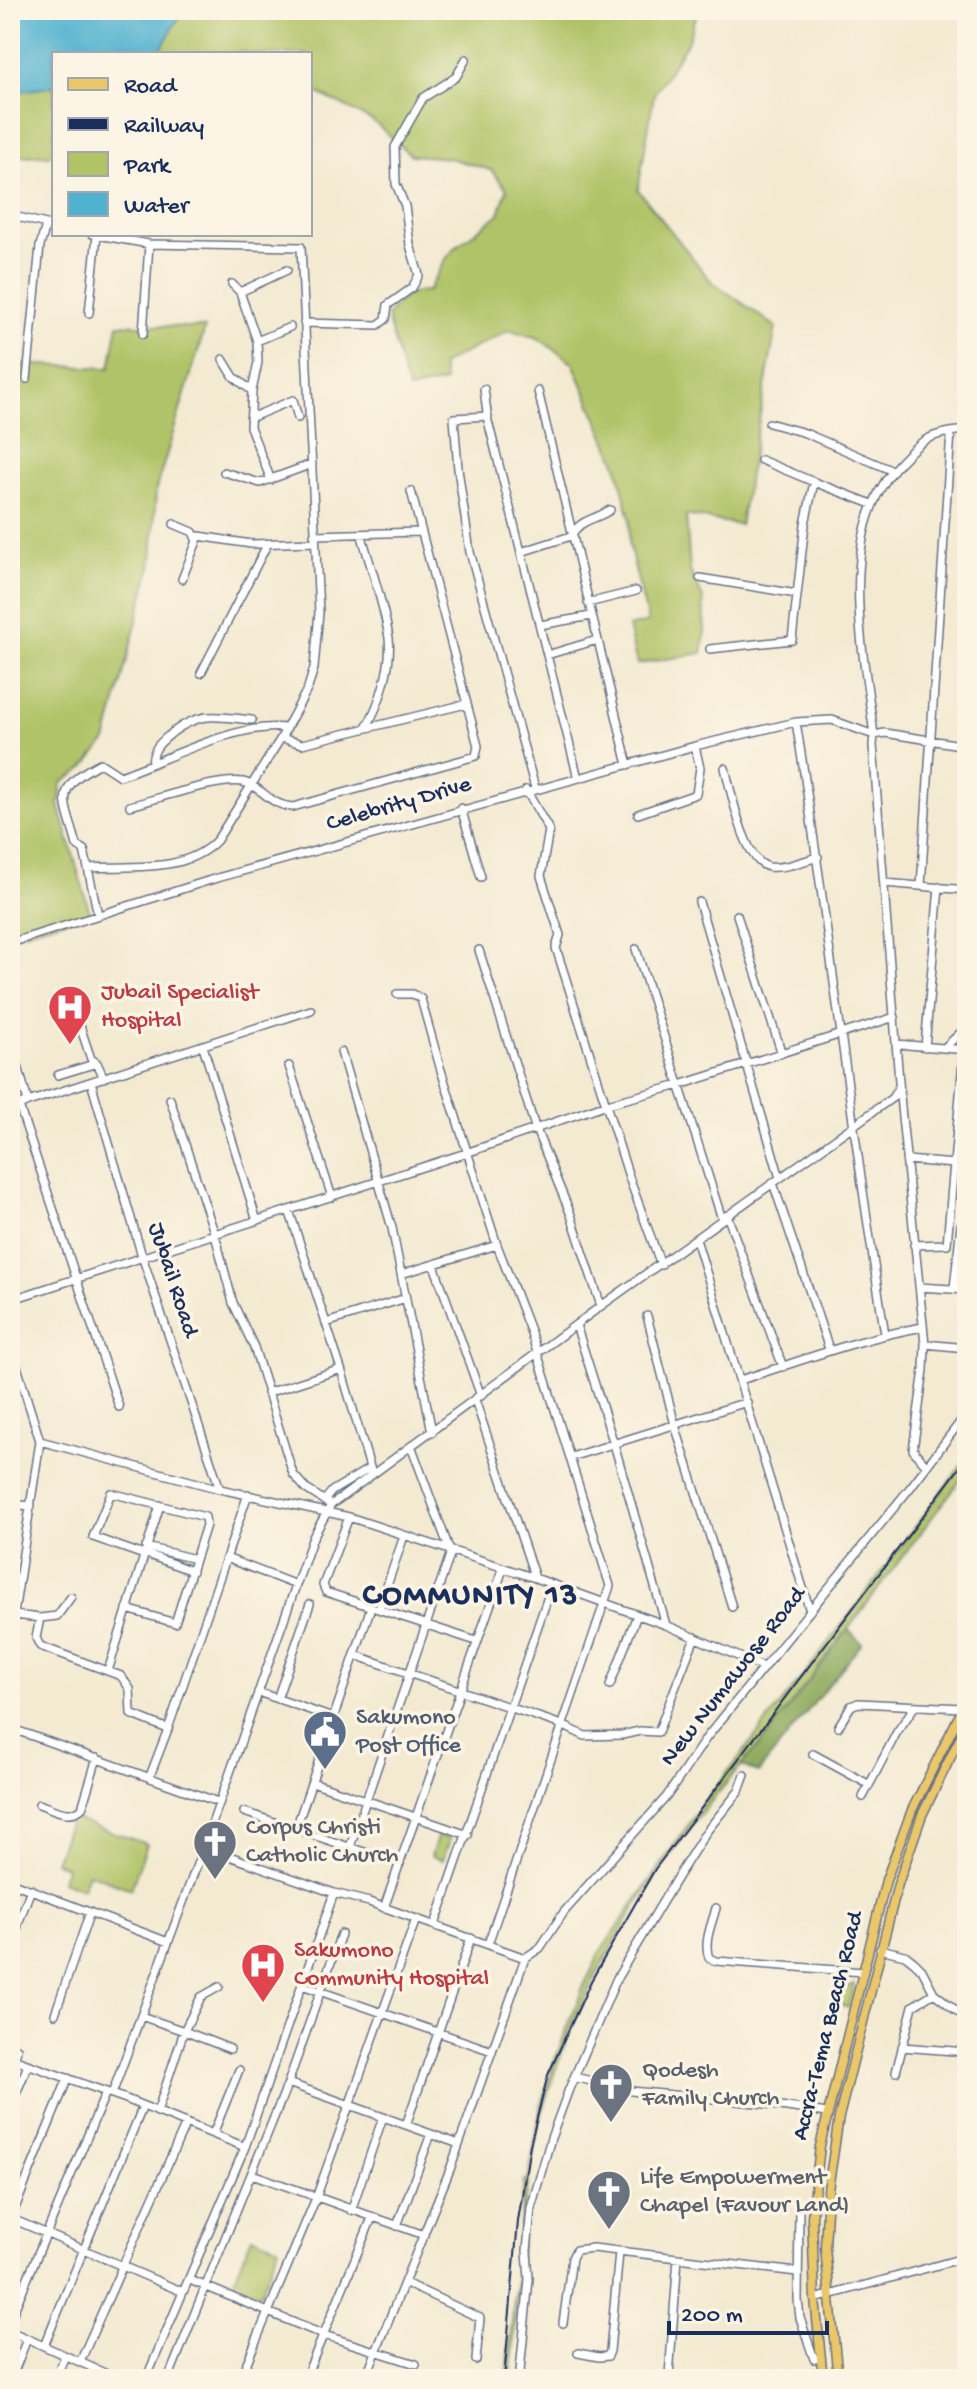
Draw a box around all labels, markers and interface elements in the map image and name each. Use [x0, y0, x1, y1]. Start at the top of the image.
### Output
legend [52, 52, 312, 236]
text: Road [124, 73, 178, 102]
text: Railway [124, 113, 204, 142]
text: Park [123, 153, 172, 182]
text: Water [124, 193, 191, 222]
street label: Celebrity Drive [323, 770, 475, 839]
place label: Jubail Specialist Hospital [101, 979, 260, 1036]
hospital icon: Jubail Specialist Hospital [46, 983, 94, 1046]
street label: Jubail Road [140, 1219, 205, 1343]
district label: COMMUNITY 13 [363, 1578, 579, 1616]
street label: New Numawose Road [655, 1580, 814, 1773]
place label: Sakumono Post Office [355, 1704, 462, 1761]
public building icon: Sakumono Post Office [301, 1708, 349, 1771]
place label: Corpus Christi Catholic Church [246, 1814, 399, 1871]
church icon: Corpus Christi Catholic Church [191, 1818, 239, 1881]
street label: Accra-Tema Beach Road [787, 1907, 872, 2143]
place label: Sakumono Community Hospital [294, 1937, 489, 1994]
hospital icon: Sakumono Community Hospital [239, 1941, 287, 2004]
place label: Qodesh Family Church [641, 2057, 779, 2114]
church icon: Qodesh Family Church [587, 2061, 635, 2124]
place label: Life Empowerment Chapel (Favour Land) [640, 2164, 850, 2221]
church icon: Life Empowerment Chapel (Favour Land) [585, 2168, 633, 2231]
scale bar [669, 2285, 827, 2335]
text: 200 m [681, 2302, 743, 2331]

